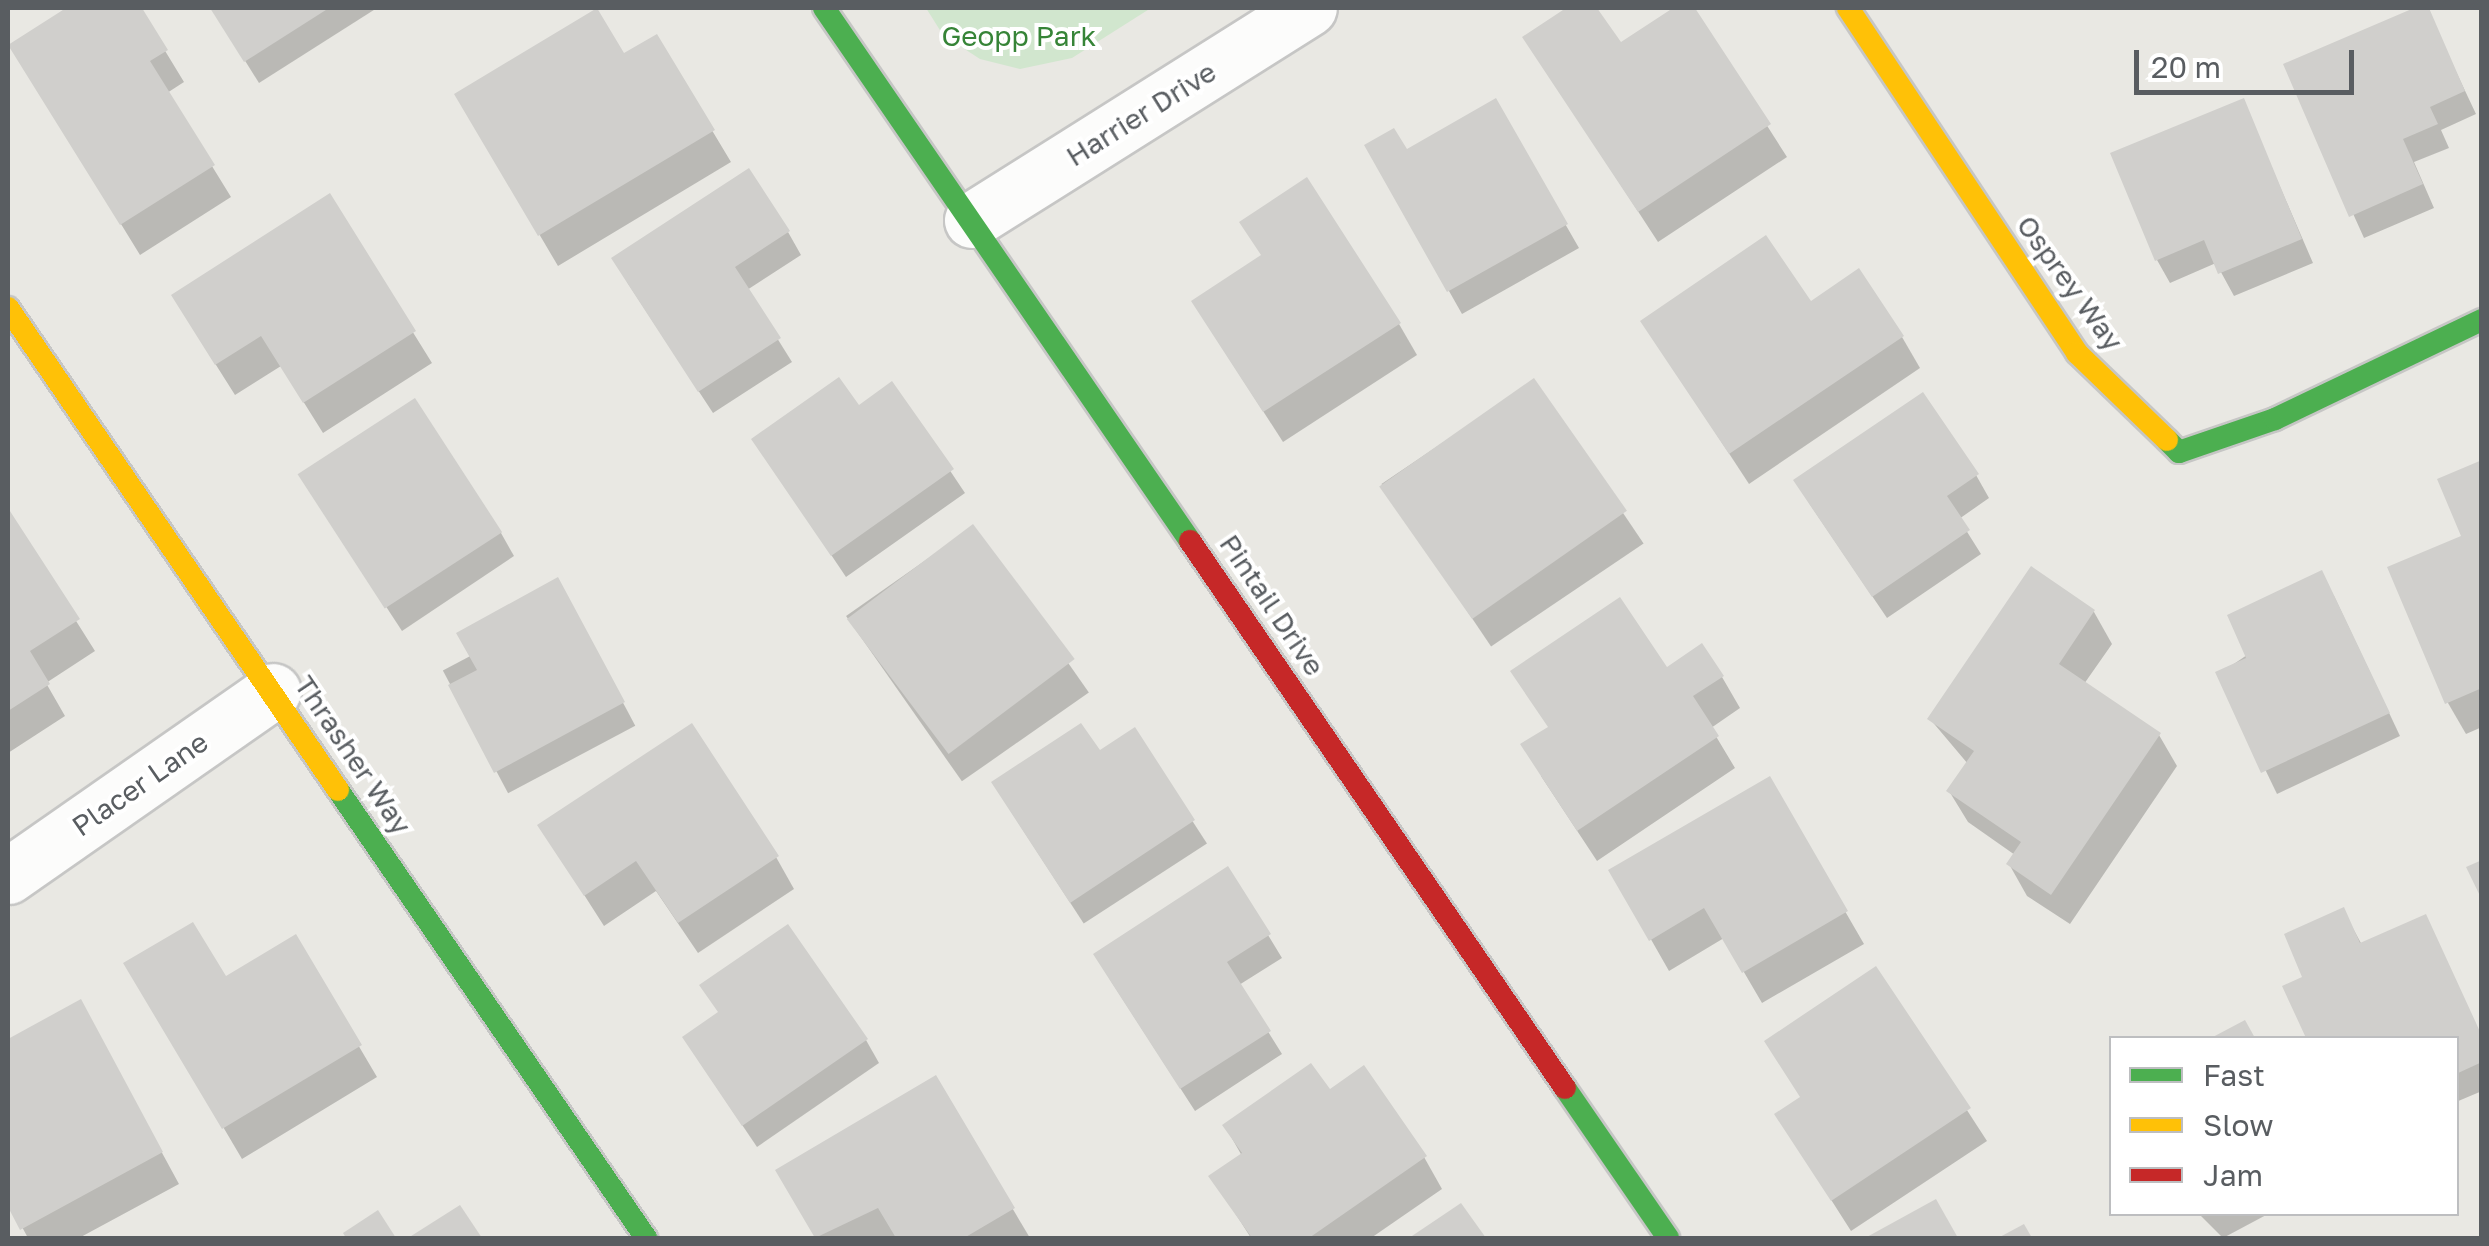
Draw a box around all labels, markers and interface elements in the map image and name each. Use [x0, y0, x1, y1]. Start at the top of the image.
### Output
park label: Geopp Park [942, 19, 1096, 53]
scale bar [2139, 30, 2359, 92]
text: 20 m [2151, 49, 2221, 85]
street label: Harrier Drive [1060, 55, 1222, 173]
street label: Osprey Way [2010, 209, 2130, 357]
street label: Pintail Drive [1213, 528, 1331, 682]
street label: Thrasher Way [288, 669, 418, 841]
street label: Placer Lane [66, 725, 214, 843]
legend [2109, 1036, 2459, 1216]
text: Fast [2203, 1057, 2265, 1093]
text: Slow [2203, 1107, 2274, 1143]
text: Jam [2203, 1157, 2263, 1193]

